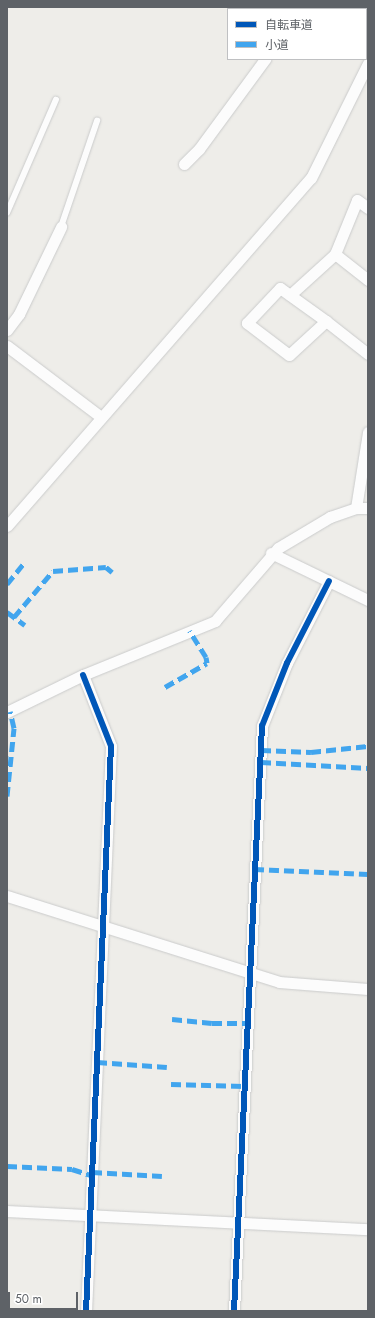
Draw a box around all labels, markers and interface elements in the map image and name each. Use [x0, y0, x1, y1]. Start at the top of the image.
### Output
legend [227, 8, 367, 60]
text: 自転車道 [265, 16, 313, 34]
text: 小道 [265, 36, 289, 54]
scale bar [10, 1284, 80, 1310]
text: 50 m [15, 1290, 42, 1308]

